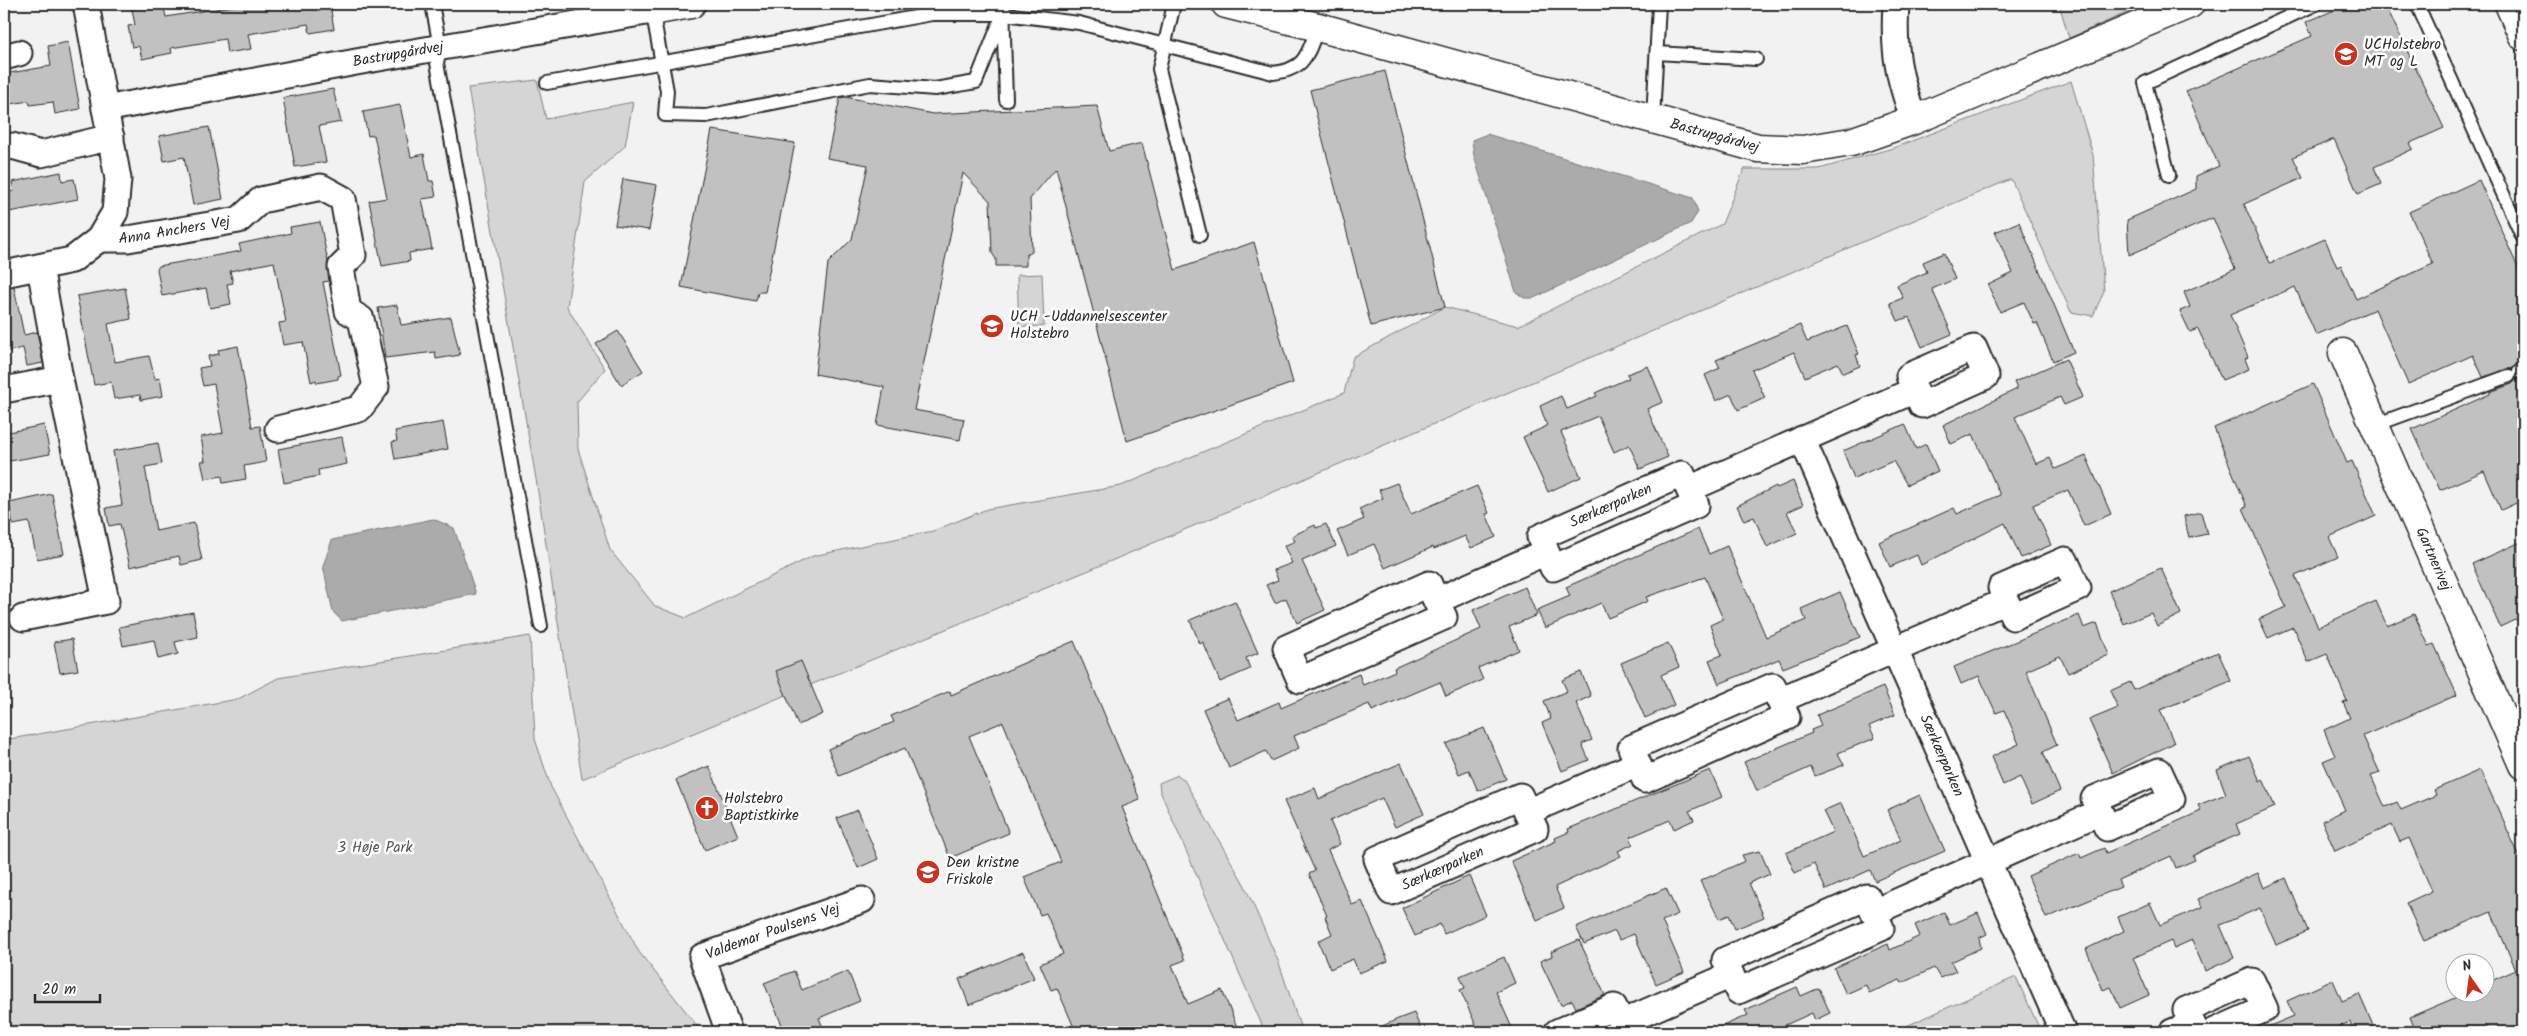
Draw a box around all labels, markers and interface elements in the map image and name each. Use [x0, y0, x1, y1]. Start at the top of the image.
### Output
place label: UCHolstebro MT og L [2364, 33, 2441, 74]
street label: Bastrupgårdvej [351, 35, 446, 74]
school or university icon: UCHolstebro MT og L [2333, 41, 2359, 67]
street label: Bastrupgårdvej [1667, 112, 1763, 160]
street label: Anna Anchers Vej [119, 210, 233, 251]
place label: UCH -Uddannelsescenter Holstebro [1010, 305, 1168, 346]
school or university icon: UCH -Uddannelsescenter Holstebro [979, 313, 1005, 339]
street label: Særkærparken [1566, 477, 1656, 535]
street label: Gartnerivej [2409, 524, 2458, 596]
street label: Særkærparken [1913, 710, 1970, 801]
place label: Holstebro Baptistkirke [724, 787, 799, 828]
church icon: Holstebro Baptistkirke [694, 795, 720, 821]
park label: 3 Høje Park [337, 836, 414, 860]
street label: Særkærparken [1398, 840, 1488, 898]
place label: Den kristne Friskole [946, 851, 1019, 892]
school or university icon: Den kristne Friskole [915, 859, 941, 885]
street label: Valdemar Poulsens Vej [703, 896, 844, 967]
north arrow [2444, 954, 2494, 1004]
text: N [2460, 955, 2474, 978]
scale bar [35, 971, 100, 1003]
text: 20 m [42, 978, 76, 1002]

